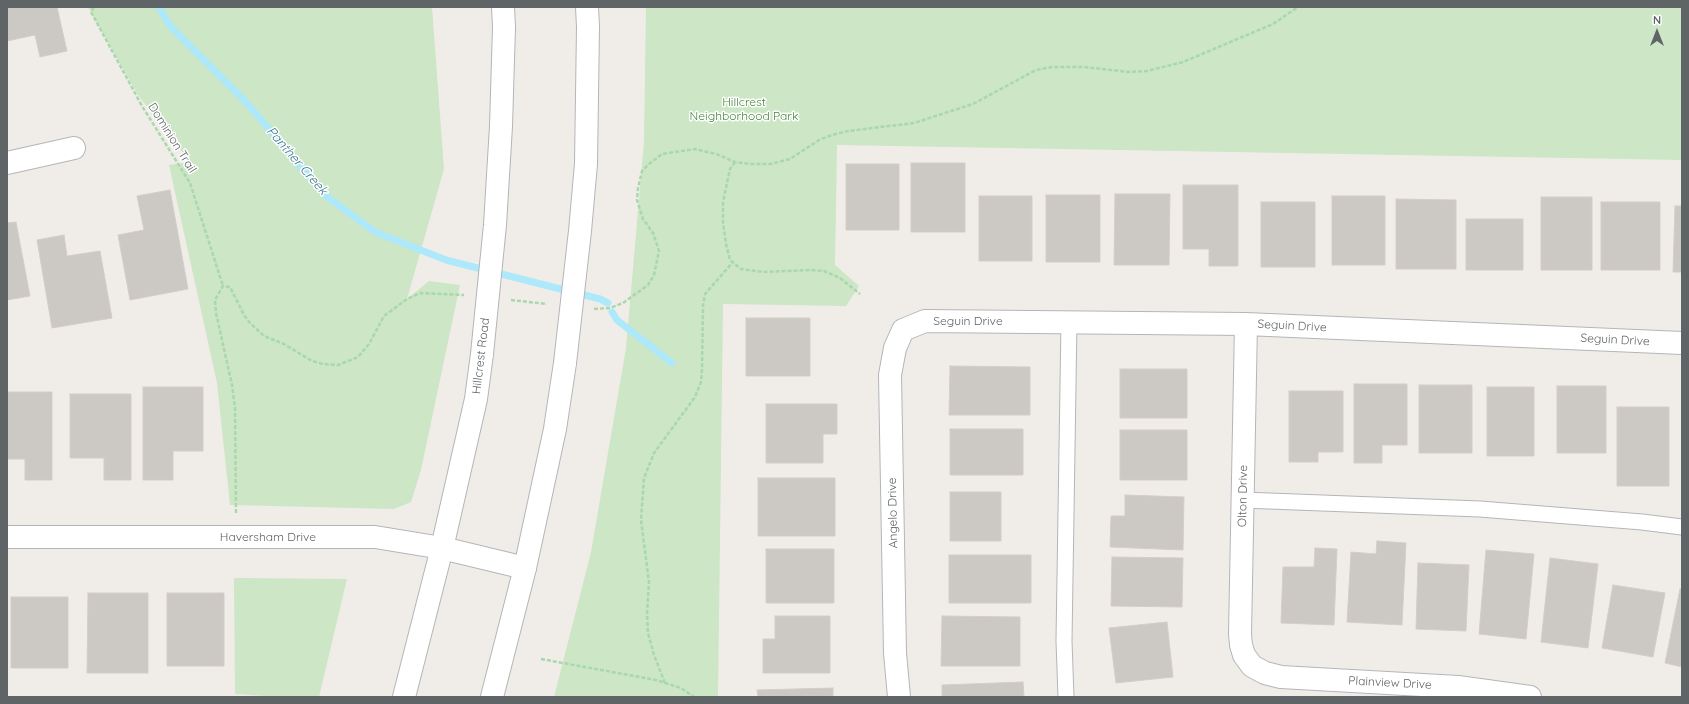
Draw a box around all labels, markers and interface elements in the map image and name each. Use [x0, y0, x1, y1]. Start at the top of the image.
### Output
north arrow [1637, 12, 1677, 52]
text: N [1653, 13, 1661, 27]
park label: Hillcrest Neighborhood Park [690, 95, 798, 123]
street label: Dominion Trail [145, 100, 199, 176]
water label: Panther Creek [263, 124, 331, 198]
street label: Seguin Drive [933, 314, 1003, 328]
street label: Hillcrest Road [469, 317, 493, 395]
street label: Seguin Drive [1257, 317, 1327, 335]
street label: Seguin Drive [1580, 331, 1650, 349]
street label: Olton Drive [1235, 465, 1251, 527]
street label: Angelo Drive [885, 477, 901, 549]
street label: Haversham Drive [220, 530, 316, 544]
street label: Plainview Drive [1348, 674, 1432, 692]

